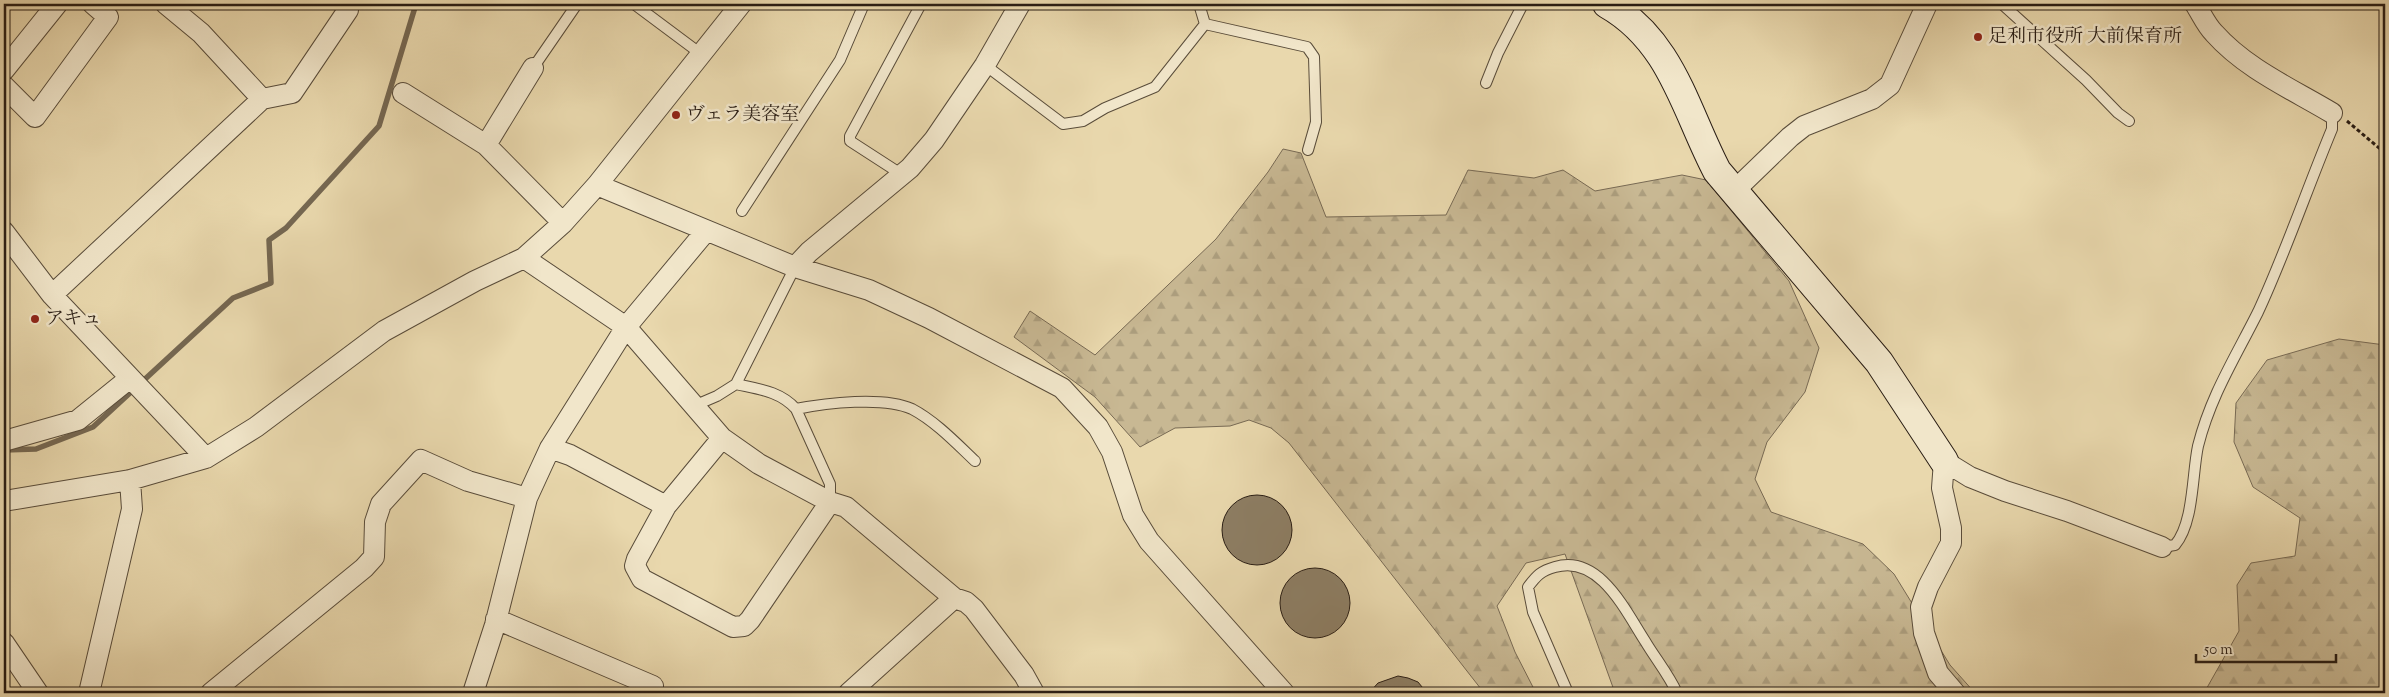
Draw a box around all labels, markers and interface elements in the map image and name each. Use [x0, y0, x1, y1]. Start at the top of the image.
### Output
place label: 足利市役所 大前保育所 [1988, 24, 2182, 51]
marker: 足利市役所 大前保育所 [1972, 31, 1984, 43]
place label: ヴェラ美容室 [686, 102, 799, 129]
marker: ヴェラ美容室 [670, 109, 682, 121]
place label: アキュ [45, 306, 101, 333]
marker: アキュ [29, 313, 41, 325]
scale bar [2196, 632, 2336, 664]
text: 50 m [2203, 640, 2233, 661]

